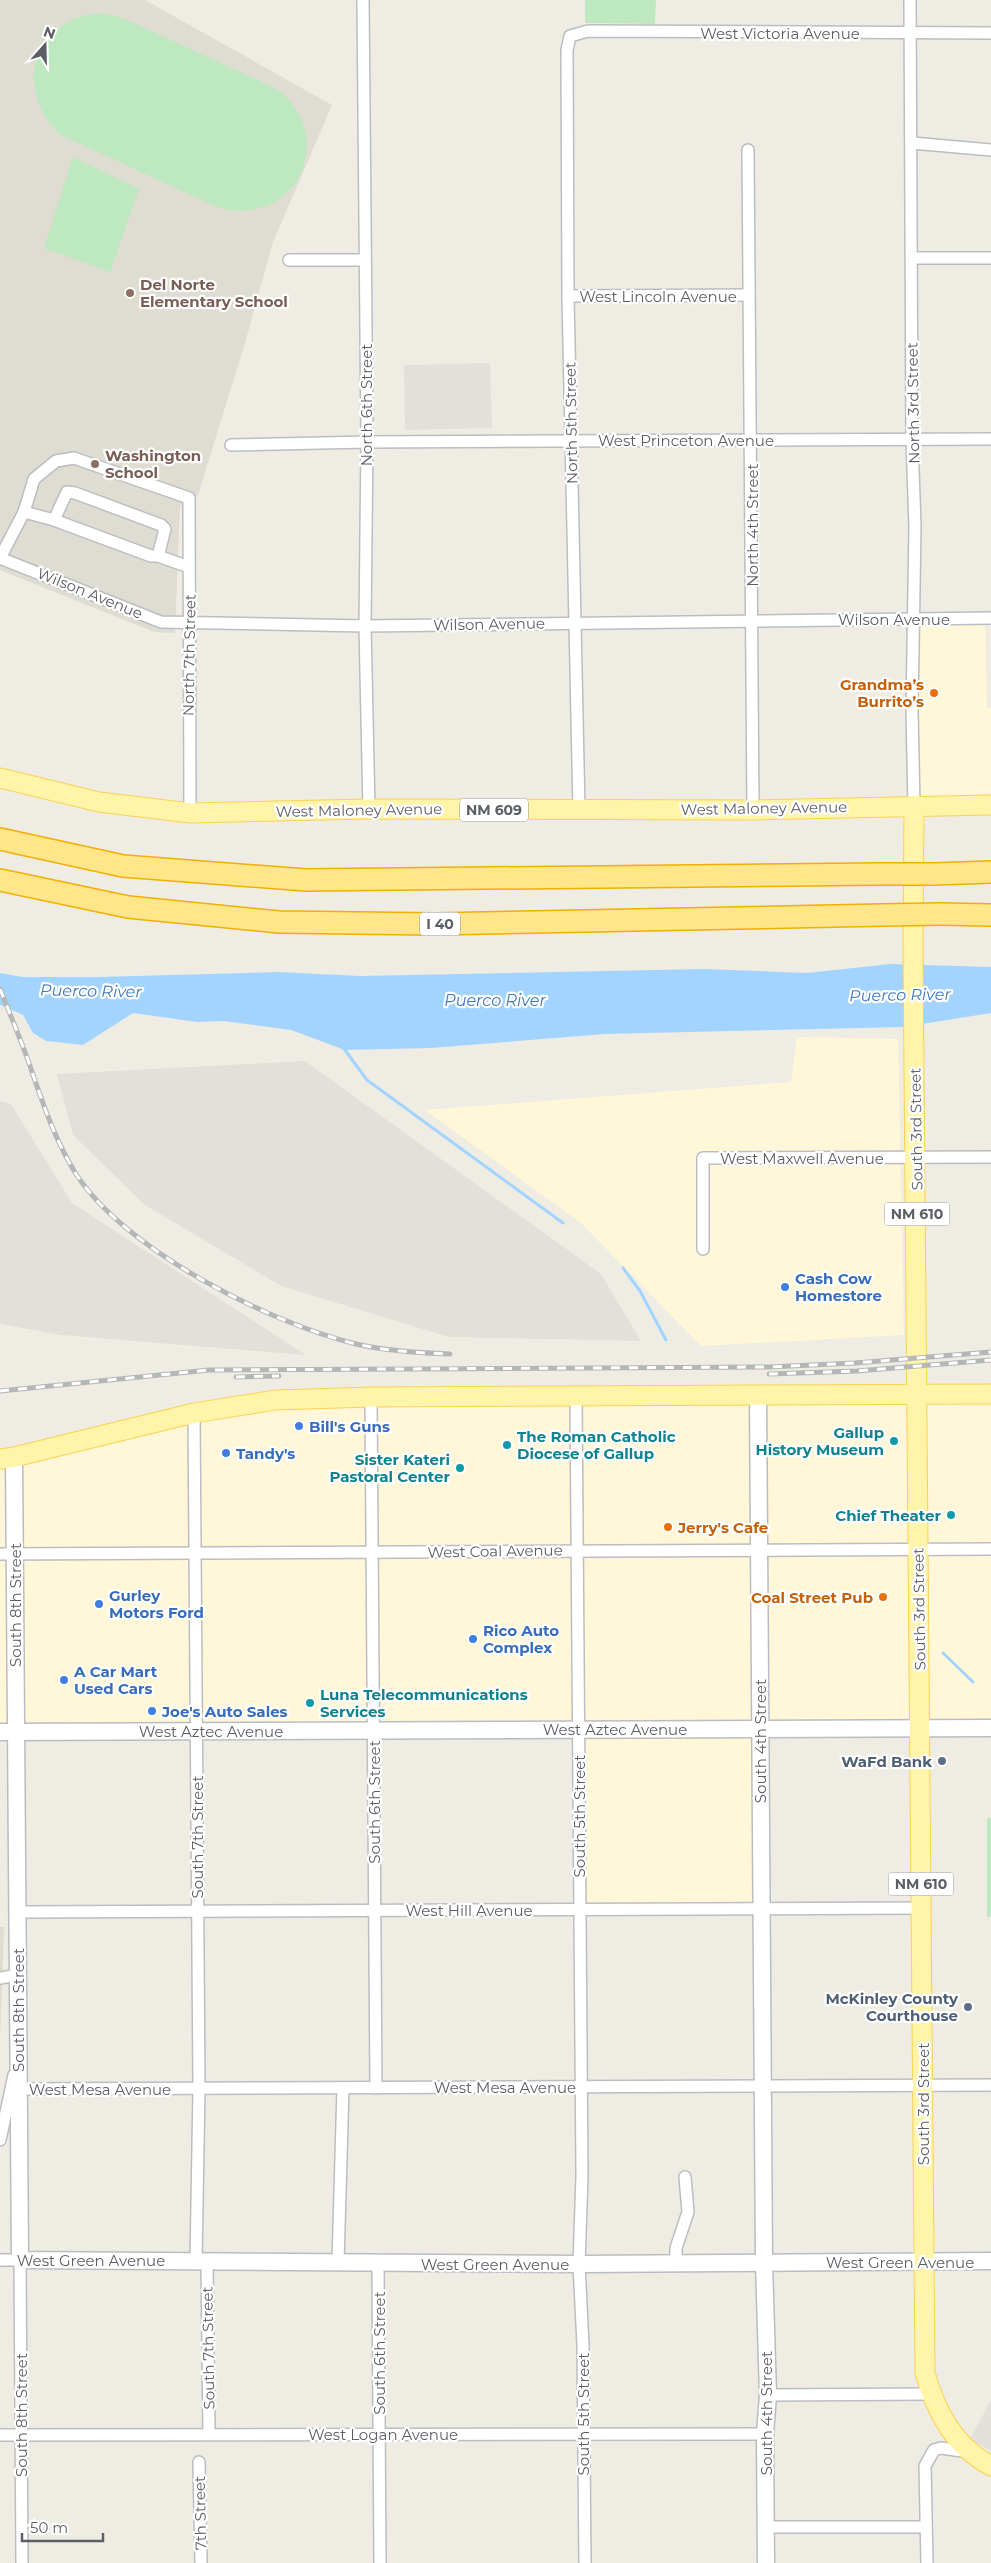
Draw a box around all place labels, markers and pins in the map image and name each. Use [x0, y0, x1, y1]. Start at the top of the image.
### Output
place label: Del Norte Elementary School [140, 275, 288, 311]
marker: Del Norte Elementary School [124, 287, 136, 299]
place label: Washington School [105, 446, 201, 482]
marker: Washington School [89, 458, 101, 470]
place label: Grandma’s Burrito’s [840, 675, 924, 711]
marker: Grandma’s Burrito’s [928, 687, 940, 699]
place label: Cash Cow Homestore [795, 1269, 882, 1305]
marker: Cash Cow Homestore [779, 1281, 791, 1293]
place label: Bill's Guns [309, 1417, 390, 1436]
marker: Bill's Guns [293, 1420, 305, 1432]
place label: Gallup History Museum [756, 1423, 884, 1459]
place label: The Roman Catholic Diocese of Gallup [517, 1427, 676, 1463]
marker: Gallup History Museum [888, 1435, 900, 1447]
marker: The Roman Catholic Diocese of Gallup [501, 1439, 513, 1451]
place label: Tandy's [236, 1444, 295, 1463]
marker: Tandy's [220, 1447, 232, 1459]
place label: Sister Kateri Pastoral Center [329, 1450, 451, 1486]
marker: Sister Kateri Pastoral Center [454, 1462, 466, 1474]
place label: Chief Theater [835, 1506, 942, 1525]
marker: Chief Theater [945, 1509, 957, 1521]
place label: Jerry's Cafe [677, 1518, 768, 1537]
marker: Jerry's Cafe [662, 1521, 674, 1533]
place label: Gurley Motors Ford [109, 1586, 204, 1622]
place label: Coal Street Pub [751, 1588, 873, 1607]
marker: Coal Street Pub [877, 1591, 889, 1603]
marker: Gurley Motors Ford [93, 1598, 105, 1610]
place label: Rico Auto Complex [483, 1621, 559, 1657]
marker: Rico Auto Complex [467, 1633, 479, 1645]
place label: A Car Mart Used Cars [73, 1662, 158, 1698]
marker: A Car Mart Used Cars [58, 1674, 70, 1686]
place label: Luna Telecommunications Services [320, 1685, 528, 1721]
marker: Luna Telecommunications Services [304, 1697, 316, 1709]
place label: Joe's Auto Sales [161, 1702, 288, 1721]
marker: Joe's Auto Sales [146, 1705, 158, 1717]
place label: WaFd Bank [841, 1752, 932, 1771]
marker: WaFd Bank [936, 1755, 948, 1767]
place label: McKinley County Courthouse [825, 1989, 959, 2025]
marker: McKinley County Courthouse [962, 2001, 974, 2013]

